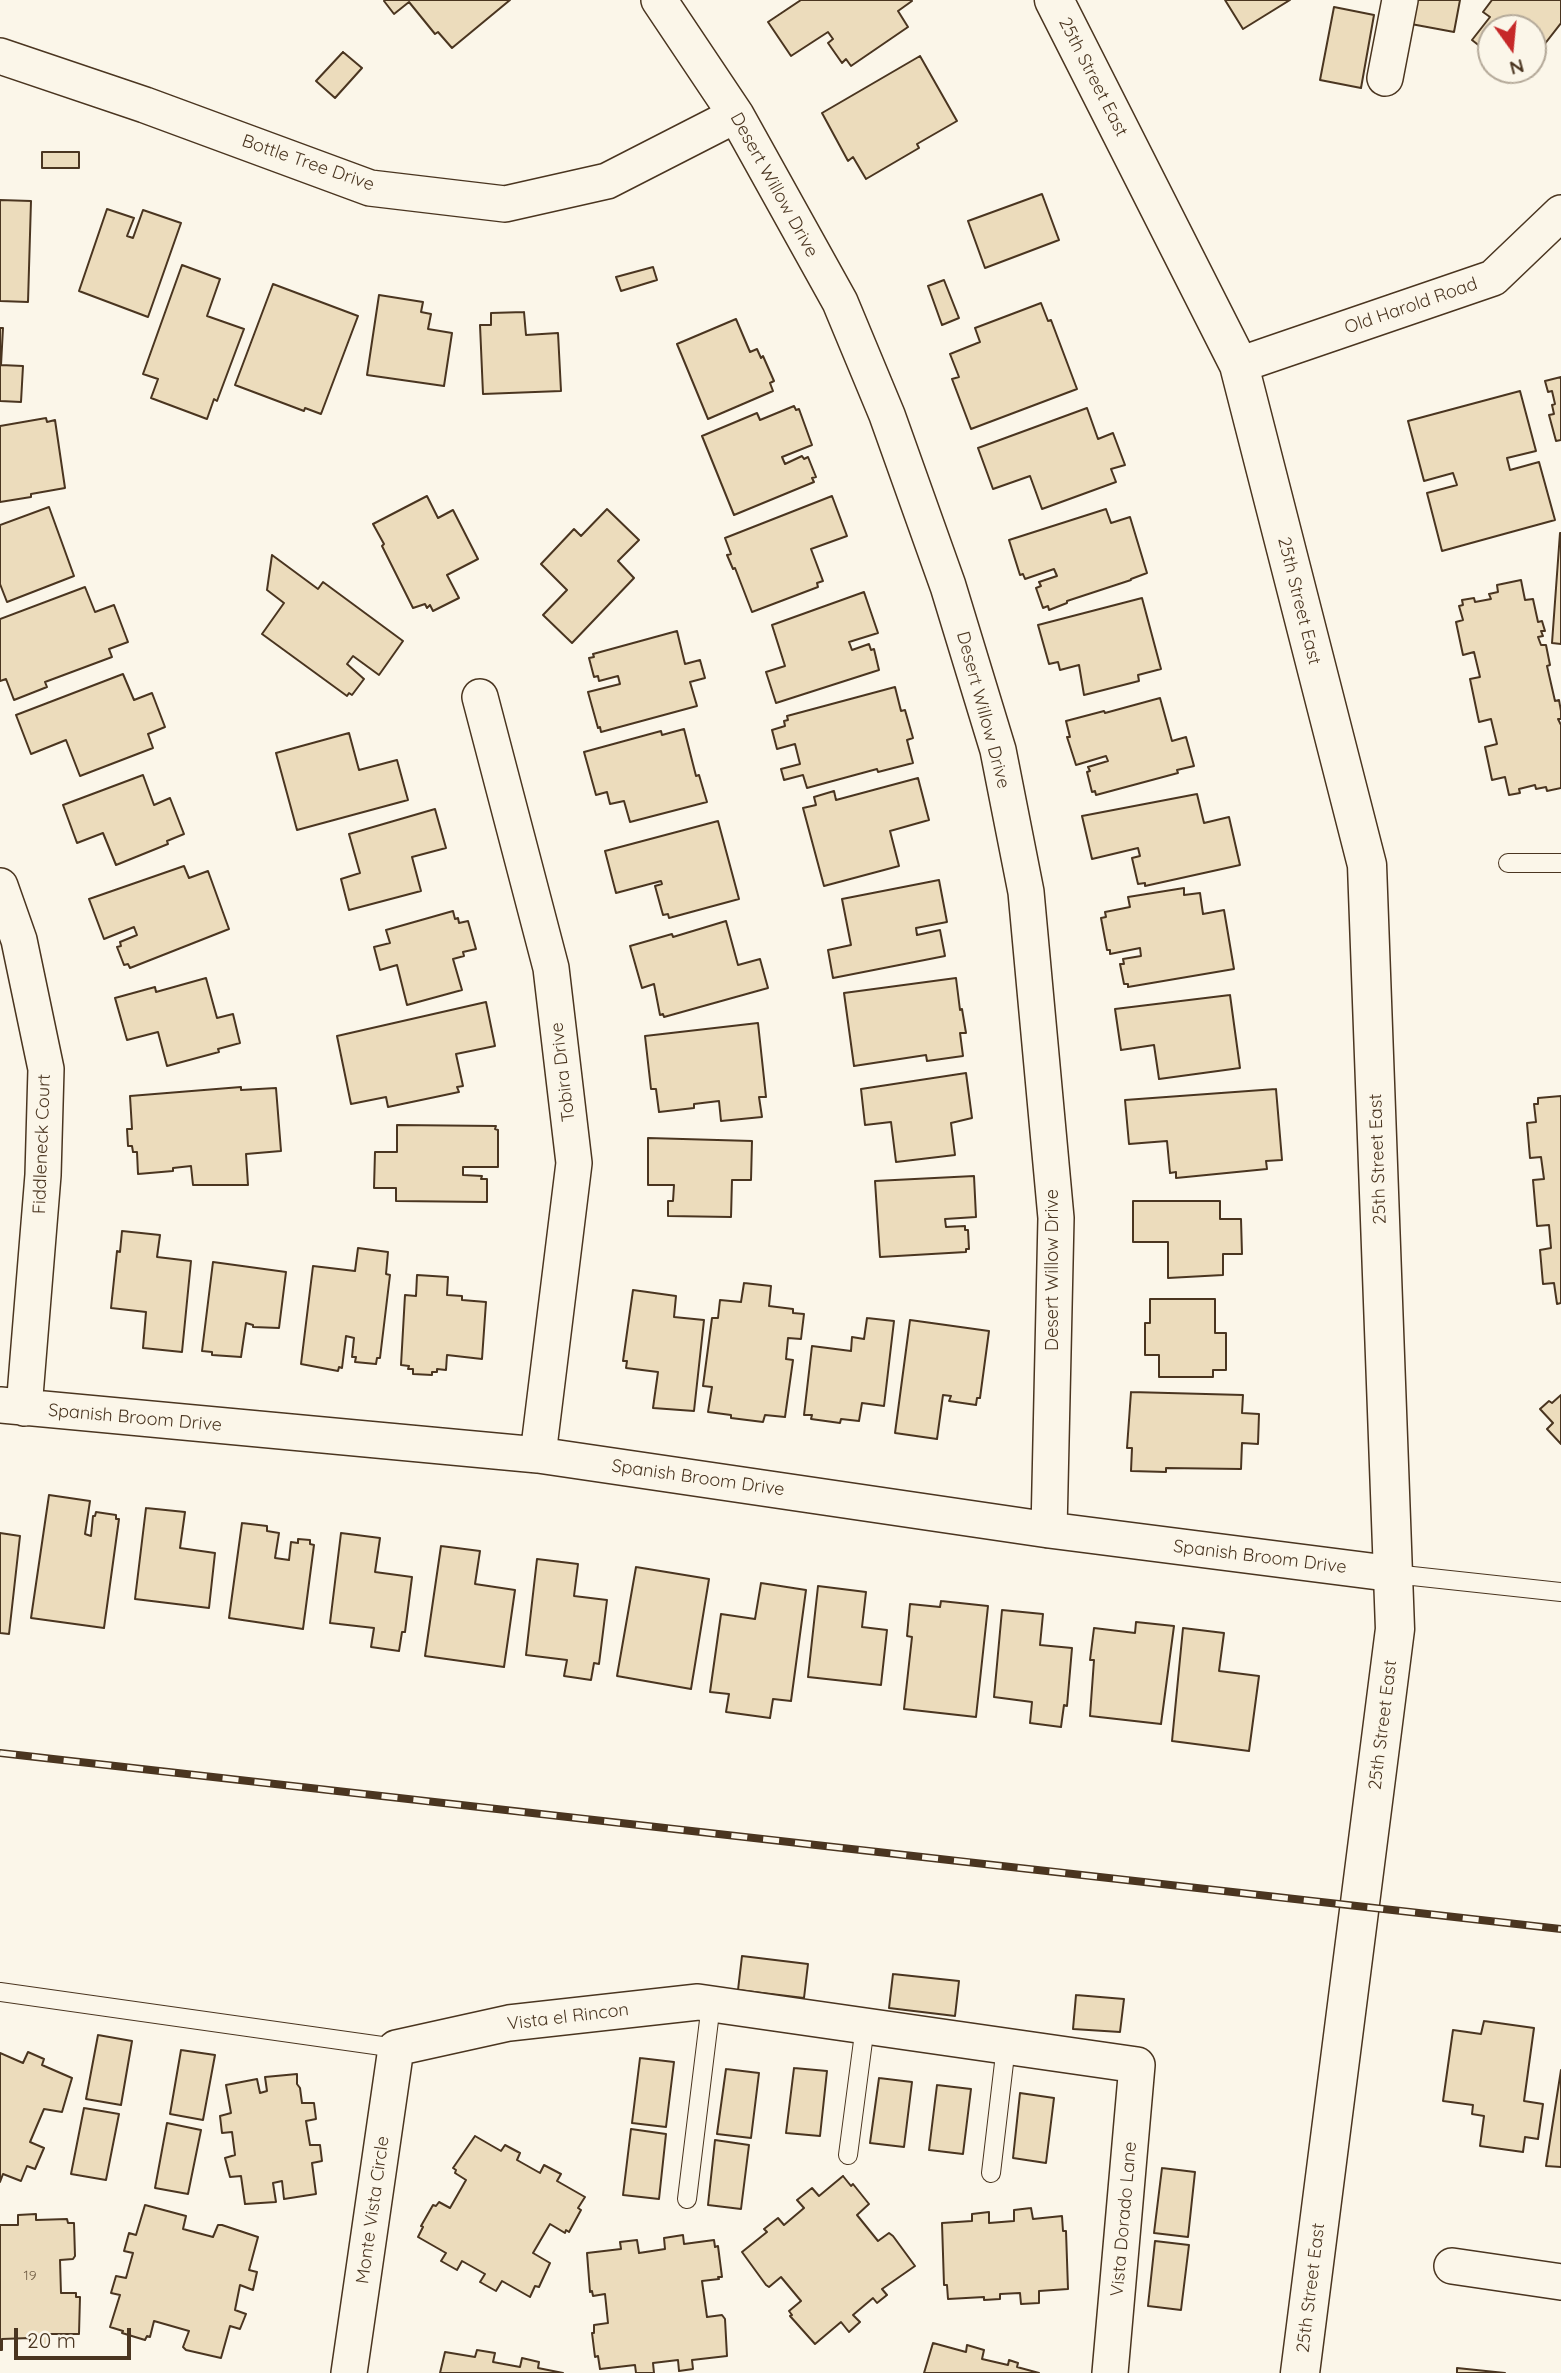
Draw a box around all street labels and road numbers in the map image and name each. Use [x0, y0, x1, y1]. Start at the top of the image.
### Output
street label: 25th Street East [1054, 14, 1132, 140]
street label: Desert Willow Drive [725, 109, 823, 261]
street label: Bottle Tree Drive [239, 130, 377, 196]
street label: Old Harold Road [1342, 273, 1480, 339]
street label: 25th Street East [1273, 535, 1325, 667]
street label: Desert Willow Drive [952, 629, 1014, 791]
street label: Tobira Drive [546, 1021, 580, 1123]
street label: Fiddleneck Court [29, 1074, 55, 1214]
street label: 25th Street East [1365, 1093, 1391, 1225]
street label: Desert Willow Drive [1042, 1189, 1064, 1351]
street label: Spanish Broom Drive [47, 1400, 223, 1436]
street label: Spanish Broom Drive [610, 1455, 786, 1501]
street label: Spanish Broom Drive [1172, 1536, 1348, 1578]
street label: 25th Street East [1364, 1659, 1402, 1791]
street label: Vista el Rincon [506, 1999, 630, 2035]
street label: Monte Vista Circle [352, 2135, 394, 2285]
street label: Vista Dorado Lane [1106, 2141, 1142, 2297]
street label: 25th Street East [1292, 2222, 1330, 2354]

